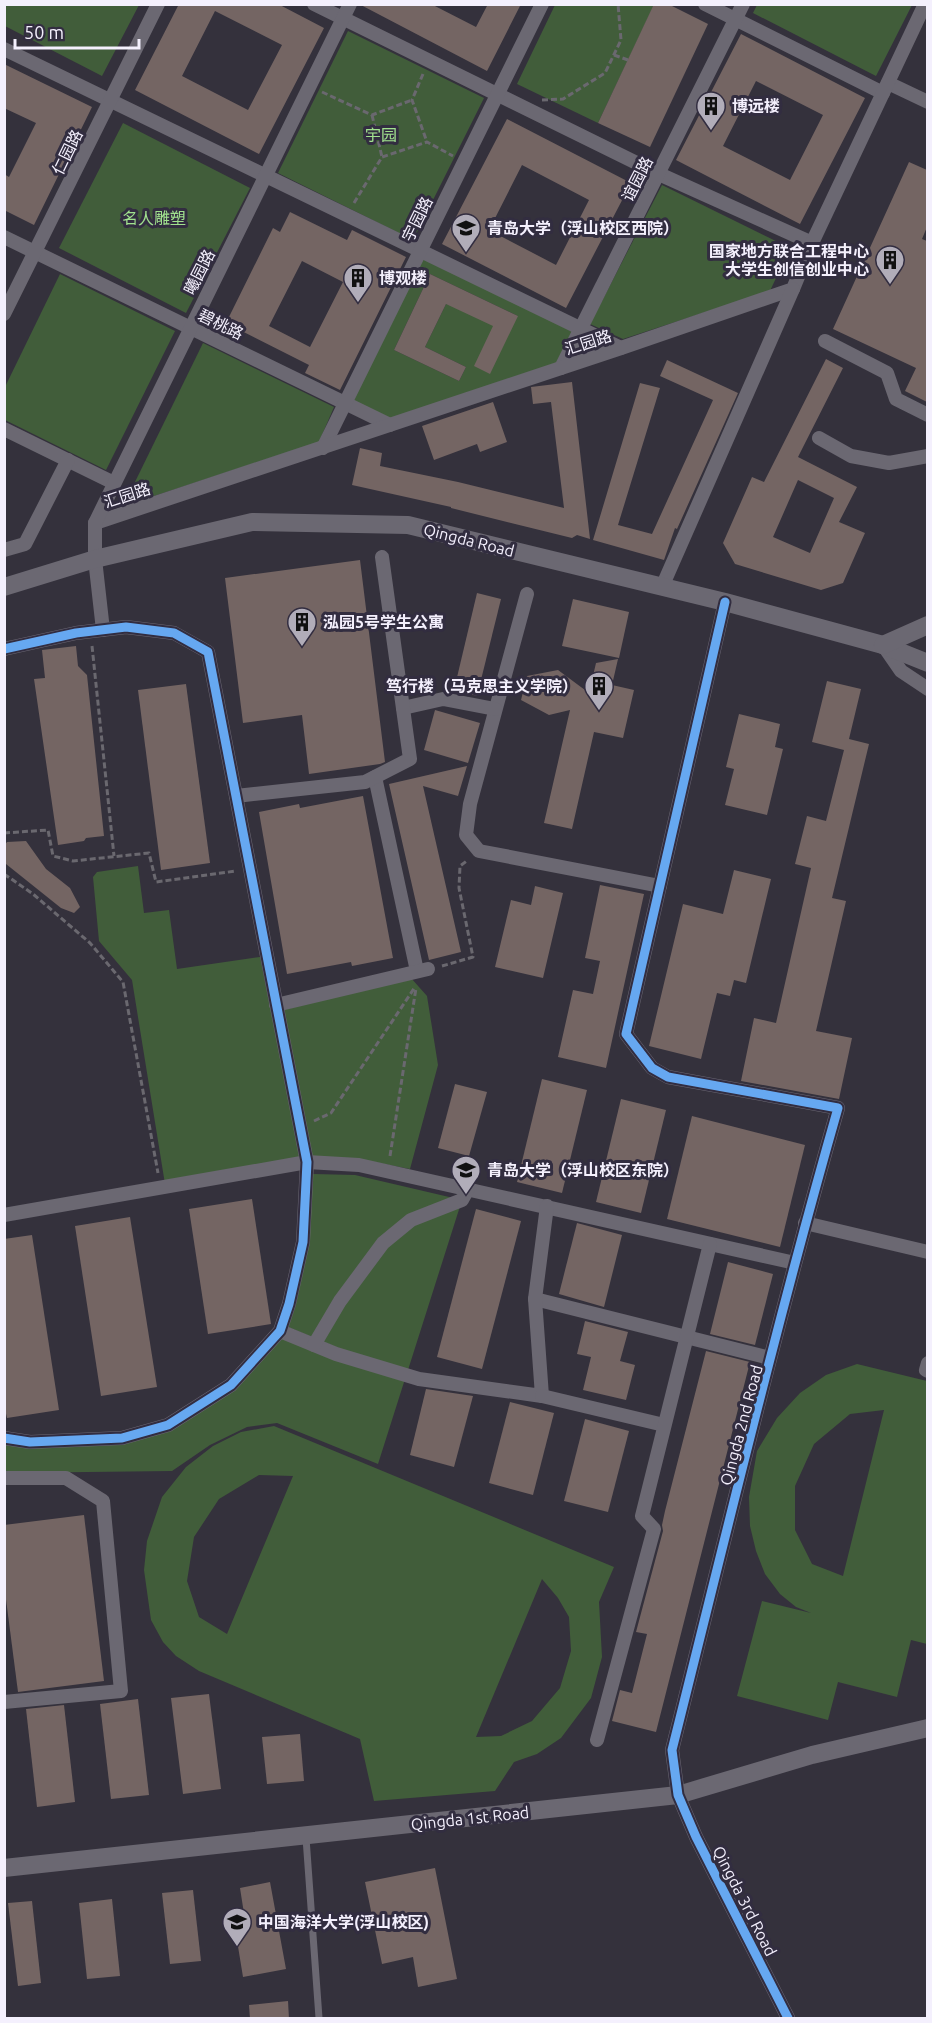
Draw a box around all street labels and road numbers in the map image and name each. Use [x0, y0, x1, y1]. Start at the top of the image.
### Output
street label: 仁园路 [48, 126, 86, 178]
street label: 谊园路 [618, 154, 656, 204]
street label: 宇园路 [398, 193, 436, 245]
street label: 曦园路 [180, 247, 218, 297]
street label: 碧桃路 [195, 305, 247, 343]
street label: 汇园路 [562, 326, 614, 358]
street label: 汇园路 [101, 479, 153, 511]
street label: Qingda Road [422, 520, 516, 560]
street label: Qingda 2nd Road [716, 1363, 766, 1487]
street label: Qingda 1st Road [410, 1803, 530, 1833]
street label: Qingda 3rd Road [710, 1843, 780, 1959]

